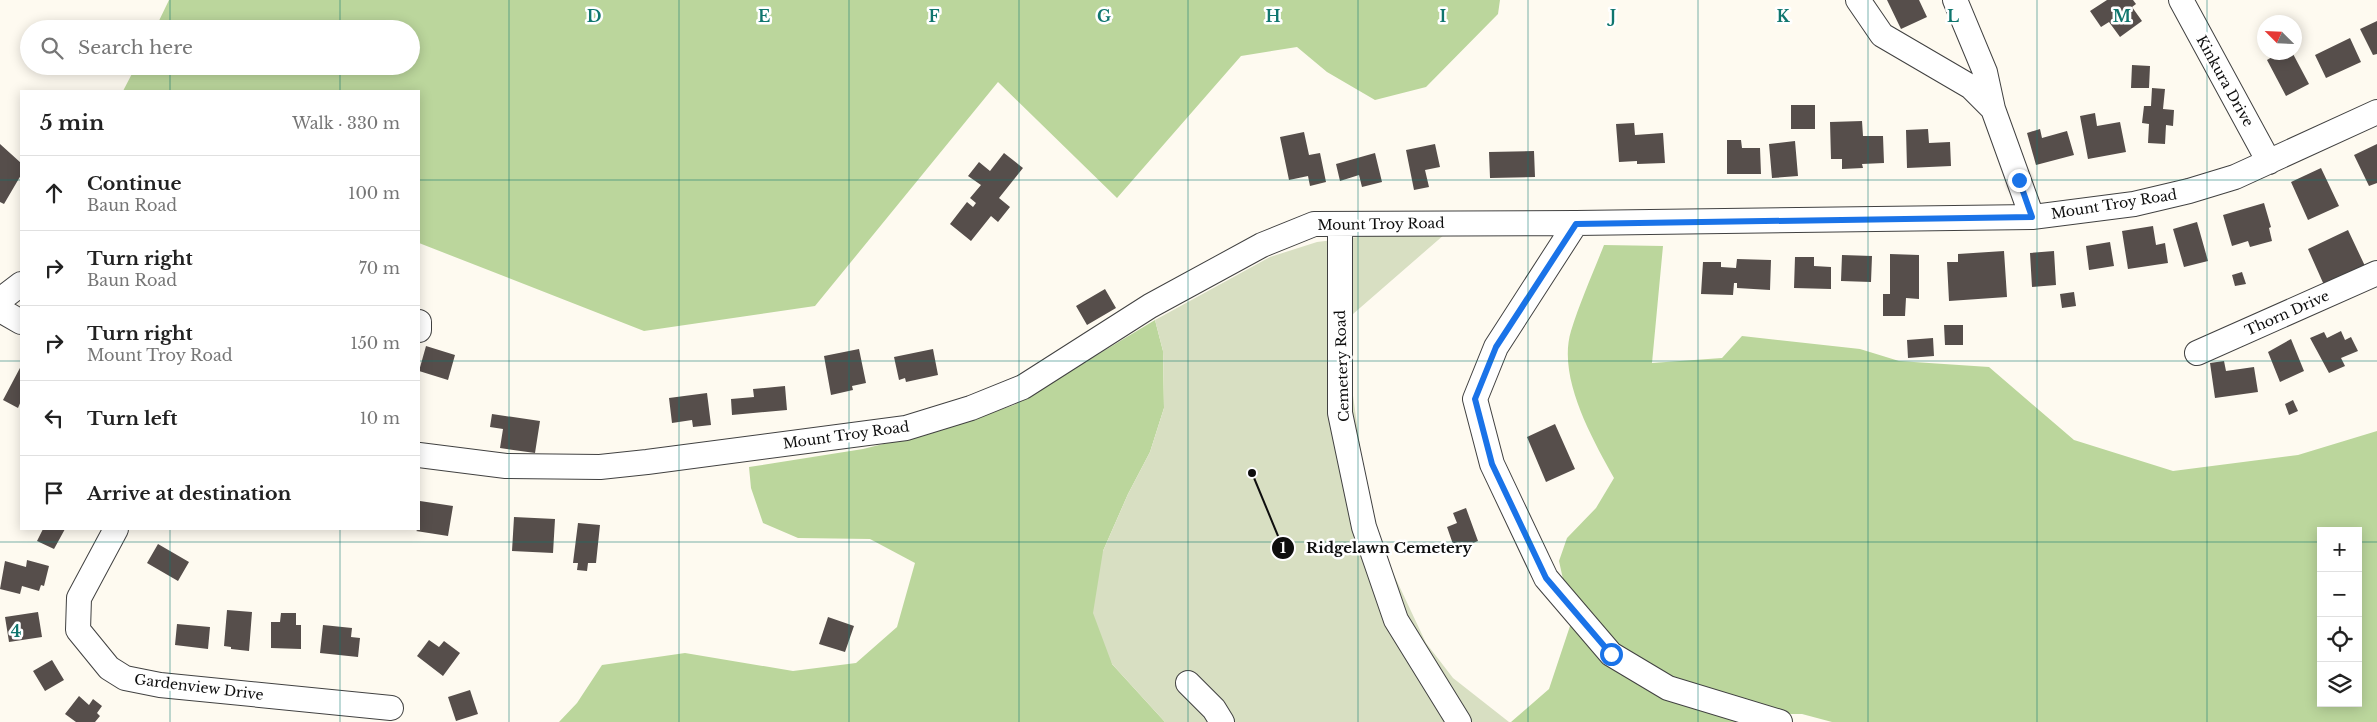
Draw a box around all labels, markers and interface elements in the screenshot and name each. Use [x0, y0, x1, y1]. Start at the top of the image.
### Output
text: D [587, 6, 601, 26]
text: E [758, 6, 770, 26]
text: F [928, 6, 940, 26]
text: G [1097, 6, 1111, 26]
text: H [1265, 6, 1281, 26]
text: I [1440, 6, 1447, 26]
text: J [1607, 6, 1616, 26]
text: K [1776, 6, 1790, 26]
text: L [1947, 6, 1959, 26]
text: M [2113, 6, 2131, 26]
north arrow [2257, 15, 2302, 60]
search box [20, 20, 420, 75]
street label: Kinkura Drive [2192, 32, 2258, 130]
icon: search [38, 34, 66, 62]
text: Search here [78, 36, 193, 59]
text: 5 min [40, 110, 104, 136]
text: Walk · 330 m [292, 113, 400, 133]
route end [2008, 169, 2031, 192]
text: Continue [87, 172, 182, 195]
icon: ahead [40, 179, 68, 207]
text: 100 m [348, 183, 400, 203]
street label: Mount Troy Road [2050, 185, 2179, 223]
text: Baun Road [87, 195, 177, 215]
street label: Mount Troy Road [1317, 214, 1445, 234]
text: Turn right [87, 247, 193, 270]
icon: right [40, 254, 68, 282]
text: 70 m [359, 258, 400, 278]
text: Baun Road [87, 270, 177, 290]
street label: Thorn Drive [2242, 286, 2332, 340]
street label: Cemetery Road [1331, 309, 1353, 422]
text: Turn right [87, 322, 193, 345]
icon: right [40, 329, 68, 357]
text: 150 m [351, 333, 400, 353]
text: Mount Troy Road [87, 345, 233, 365]
icon: left [40, 404, 68, 432]
text: Turn left [87, 407, 178, 430]
text: 10 m [360, 408, 400, 428]
street label: Mount Troy Road [782, 417, 911, 453]
icon: arrive [40, 479, 68, 507]
text: Arrive at destination [87, 482, 291, 505]
map controls [2317, 527, 2362, 707]
button: + [2317, 527, 2362, 572]
callout: Ridgelawn Cemetery [1271, 533, 1482, 563]
text: 1 [1280, 538, 1287, 557]
text: Ridgelawn Cemetery [1306, 538, 1472, 557]
button: − [2317, 572, 2362, 617]
button: locate [2317, 617, 2362, 662]
text: 4 [11, 621, 21, 641]
route start [1600, 643, 1623, 666]
button: layers [2317, 662, 2362, 707]
street label: Gardenview Drive [133, 670, 265, 704]

